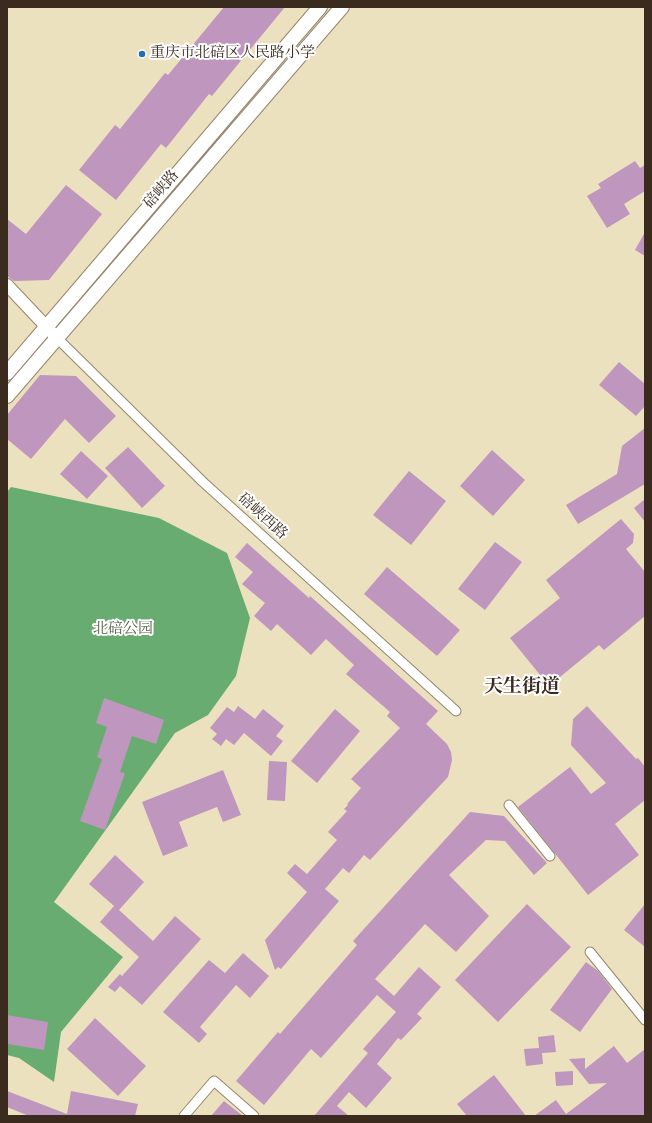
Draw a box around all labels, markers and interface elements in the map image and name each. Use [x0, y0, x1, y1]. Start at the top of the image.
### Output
place label: 重庆市北碚区人民路小学 [150, 45, 315, 63]
marker: 重庆市北碚区人民路小学 [137, 49, 147, 59]
street label: 碚峡路 [140, 167, 184, 213]
street label: 碚峡西路 [234, 490, 290, 544]
park label: 北碚公园 [93, 621, 153, 639]
district label: 天生街道 [484, 677, 560, 699]

